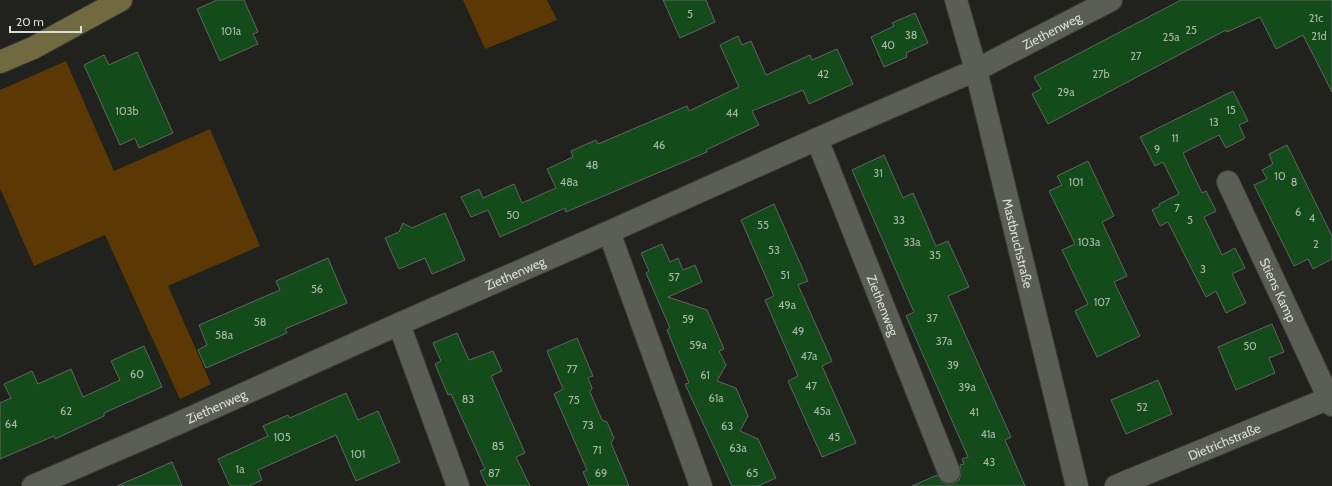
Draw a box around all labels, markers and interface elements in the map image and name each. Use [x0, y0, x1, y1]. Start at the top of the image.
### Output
house number: 5 [687, 7, 693, 21]
scale bar [10, 8, 81, 34]
street label: Ziethenweg [1020, 9, 1084, 53]
house number: 21c [1309, 11, 1323, 25]
text: 20 m [16, 14, 44, 29]
house number: 25 [1185, 23, 1197, 37]
house number: 101a [221, 24, 242, 38]
house number: 38 [905, 28, 917, 42]
house number: 21d [1311, 29, 1327, 43]
house number: 25a [1163, 30, 1180, 44]
house number: 40 [881, 38, 895, 52]
house number: 27 [1130, 49, 1142, 63]
house number: 42 [817, 67, 829, 81]
house number: 27b [1092, 67, 1110, 81]
house number: 29a [1057, 85, 1075, 99]
house number: 15 [1226, 103, 1236, 117]
house number: 103b [115, 104, 139, 118]
house number: 44 [726, 106, 739, 120]
house number: 13 [1209, 115, 1219, 129]
house number: 11 [1171, 131, 1179, 145]
house number: 46 [653, 138, 665, 152]
house number: 9 [1154, 142, 1160, 156]
house number: 48 [585, 158, 599, 172]
house number: 31 [873, 166, 883, 180]
house number: 10 [1274, 169, 1286, 183]
house number: 48a [560, 175, 579, 189]
house number: 101 [1069, 175, 1083, 189]
house number: 8 [1291, 175, 1297, 189]
street label: Mastbruchstraße [999, 197, 1037, 290]
house number: 7 [1174, 201, 1180, 215]
house number: 6 [1295, 205, 1301, 219]
house number: 50 [506, 208, 520, 222]
house number: 4 [1309, 211, 1316, 225]
house number: 33 [893, 213, 905, 227]
house number: 5 [1187, 213, 1193, 227]
house number: 55 [757, 218, 769, 232]
house number: 33a [903, 235, 921, 249]
house number: 103a [1078, 235, 1101, 249]
house number: 2 [1313, 237, 1319, 251]
house number: 53 [768, 243, 780, 257]
house number: 35 [929, 248, 941, 262]
street label: Ziethenweg [482, 253, 548, 293]
street label: Stiens Kamp [1256, 255, 1300, 325]
house number: 3 [1200, 262, 1206, 276]
house number: 51 [780, 268, 790, 282]
house number: 57 [668, 270, 680, 284]
street label: Ziethenweg [864, 273, 902, 339]
house number: 56 [311, 282, 323, 296]
house number: 107 [1094, 295, 1111, 309]
house number: 49a [778, 298, 797, 312]
house number: 37 [926, 311, 938, 325]
house number: 59 [682, 312, 694, 326]
house number: 58 [254, 315, 266, 329]
house number: 49 [792, 324, 804, 338]
house number: 58a [215, 328, 234, 342]
house number: 37a [936, 334, 953, 348]
house number: 59a [689, 338, 707, 352]
house number: 50 [1243, 339, 1257, 353]
house number: 47a [801, 349, 818, 363]
house number: 39 [947, 358, 959, 372]
house number: 77 [566, 362, 578, 376]
house number: 60 [130, 367, 144, 381]
house number: 61 [700, 368, 710, 382]
house number: 47 [805, 379, 817, 393]
house number: 39a [958, 380, 976, 394]
street label: Ziethenweg [184, 385, 249, 427]
house number: 61a [708, 391, 724, 405]
house number: 83 [462, 392, 474, 406]
house number: 75 [568, 393, 580, 407]
house number: 52 [1136, 400, 1148, 414]
house number: 62 [60, 404, 72, 418]
house number: 45a [813, 404, 832, 418]
house number: 41 [969, 405, 979, 419]
house number: 64 [5, 417, 18, 431]
house number: 73 [582, 418, 594, 432]
house number: 63 [721, 419, 733, 433]
street label: Dietrichstraße [1185, 419, 1263, 464]
house number: 41a [980, 427, 996, 441]
house number: 105 [273, 430, 291, 444]
house number: 45 [828, 430, 840, 444]
house number: 85 [492, 439, 504, 453]
house number: 63a [729, 441, 747, 455]
house number: 71 [592, 443, 602, 457]
house number: 101 [351, 447, 365, 461]
house number: 43 [983, 455, 995, 469]
house number: 1a [236, 462, 245, 476]
house number: 87 [488, 466, 501, 480]
house number: 69 [595, 466, 607, 480]
house number: 65 [746, 466, 758, 480]

